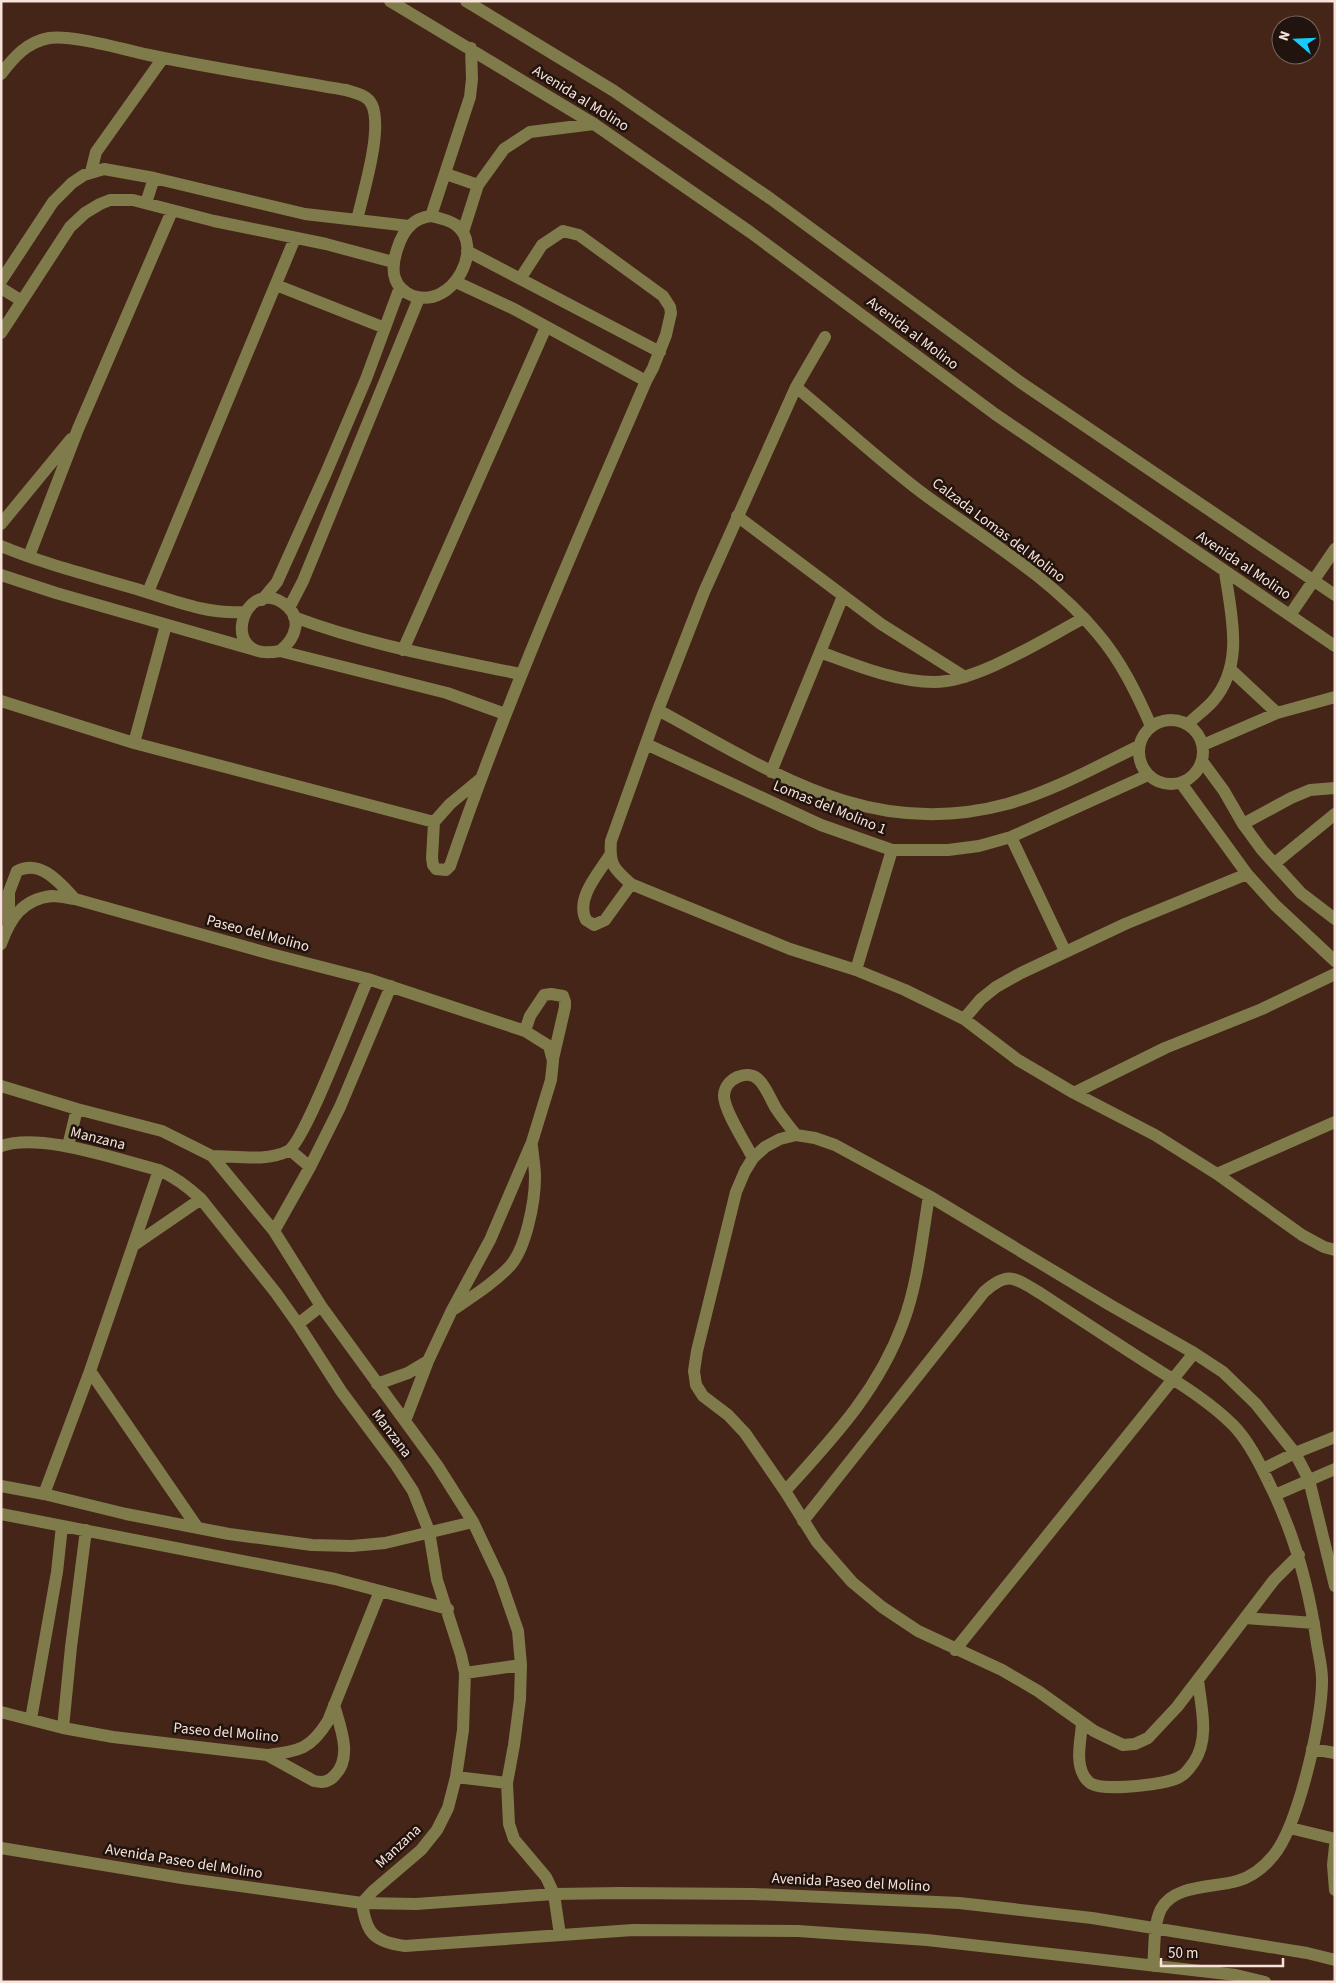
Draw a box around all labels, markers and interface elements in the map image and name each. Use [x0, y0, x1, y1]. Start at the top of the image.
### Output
north arrow [1271, 15, 1321, 65]
text: N [1274, 28, 1296, 44]
street label: Avenida al Molino [528, 60, 633, 137]
street label: Avenida al Molino [862, 292, 963, 375]
street label: Calzada Lomas del Molino [928, 473, 1070, 588]
street label: Avenida al Molino [1192, 526, 1295, 605]
street label: Lomas del Molino 1 [770, 775, 890, 840]
street label: Paseo del Molino [204, 910, 312, 957]
street label: Manzana [68, 1122, 128, 1155]
street label: Manzana [366, 1405, 417, 1462]
street label: Paseo del Molino [172, 1717, 280, 1748]
street label: Manzana [371, 1820, 426, 1873]
street label: Avenida Paseo del Molino [104, 1839, 264, 1884]
street label: Avenida Paseo del Molino [771, 1868, 931, 1897]
scale bar [1161, 1936, 1284, 1968]
text: 50 m [1168, 1943, 1198, 1964]

